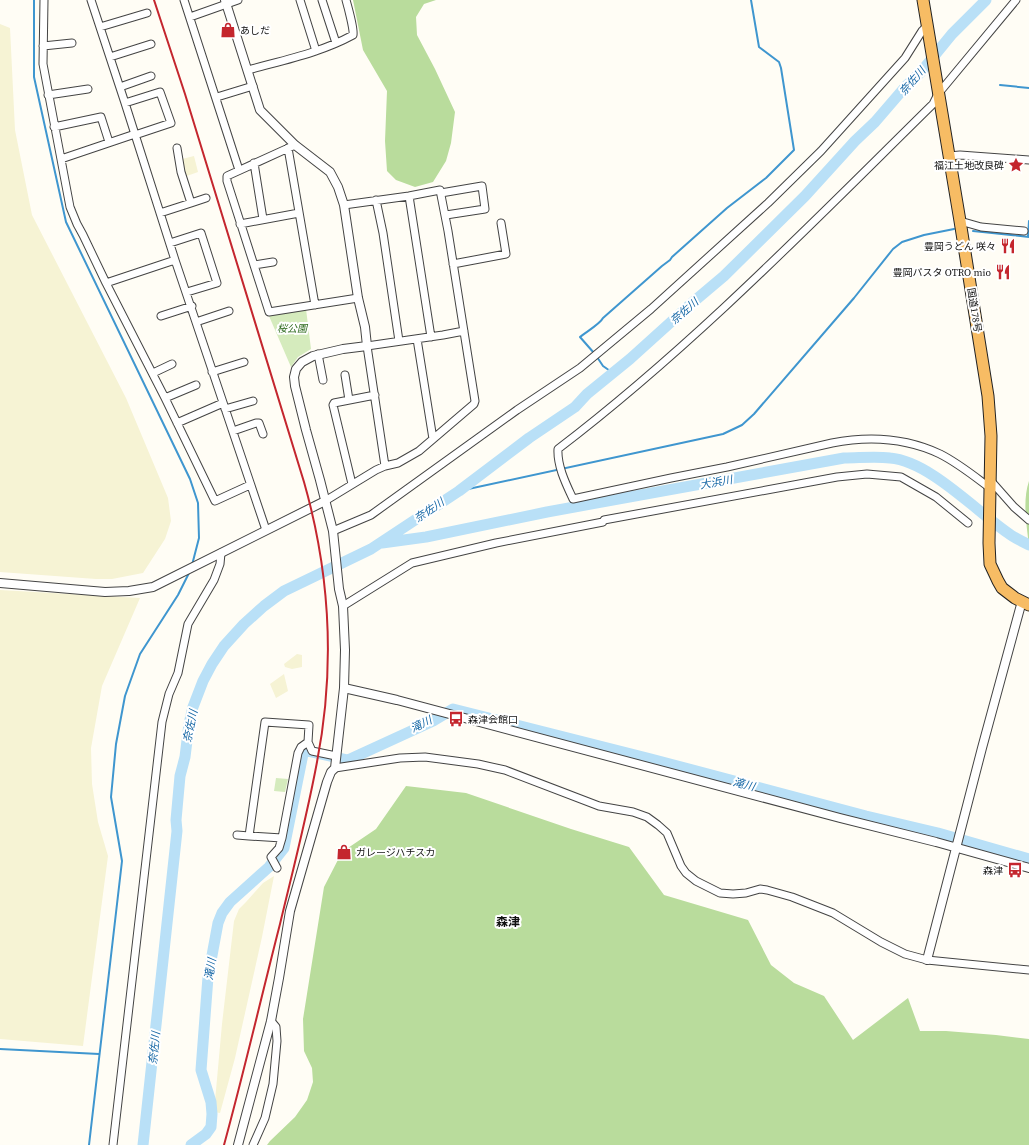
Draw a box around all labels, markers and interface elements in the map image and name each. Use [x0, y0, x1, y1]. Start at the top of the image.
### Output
shop icon: あしだ [219, 21, 237, 39]
place label: あしだ [240, 24, 270, 37]
water label: 奈佐川 [896, 63, 930, 99]
place icon: 福江土地改良碑 [1007, 156, 1025, 174]
place label: 福江土地改良碑 [934, 159, 1004, 172]
restaurant icon: 豊岡うどん 咲々 [999, 237, 1017, 255]
place label: 豊岡うどん 咲々 [924, 240, 996, 253]
restaurant icon: 豊岡パスタ OTRO mio [994, 263, 1012, 281]
place label: 豊岡パスタ OTRO mio [892, 266, 992, 279]
street label: 国道178号 [965, 287, 984, 333]
water label: 奈佐川 [667, 294, 702, 328]
park label: 桜公園 [277, 322, 309, 335]
water label: 大浜川 [699, 472, 735, 493]
water label: 奈佐川 [411, 494, 448, 526]
water label: 奈佐川 [180, 707, 201, 744]
bus stop icon: 森津会館口 [447, 710, 465, 728]
water label: 滝川 [408, 712, 435, 736]
place label: 森津会館口 [468, 713, 518, 726]
water label: 滝川 [731, 775, 757, 795]
shop icon: ガレージハチスカ [335, 843, 353, 861]
place label: ガレージハチスカ [356, 846, 435, 859]
bus stop icon: 森津 [1006, 861, 1024, 879]
place label: 森津 [983, 864, 1003, 877]
district label: 森津 [496, 914, 520, 930]
water label: 滝川 [201, 956, 220, 981]
water label: 奈佐川 [145, 1030, 164, 1065]

